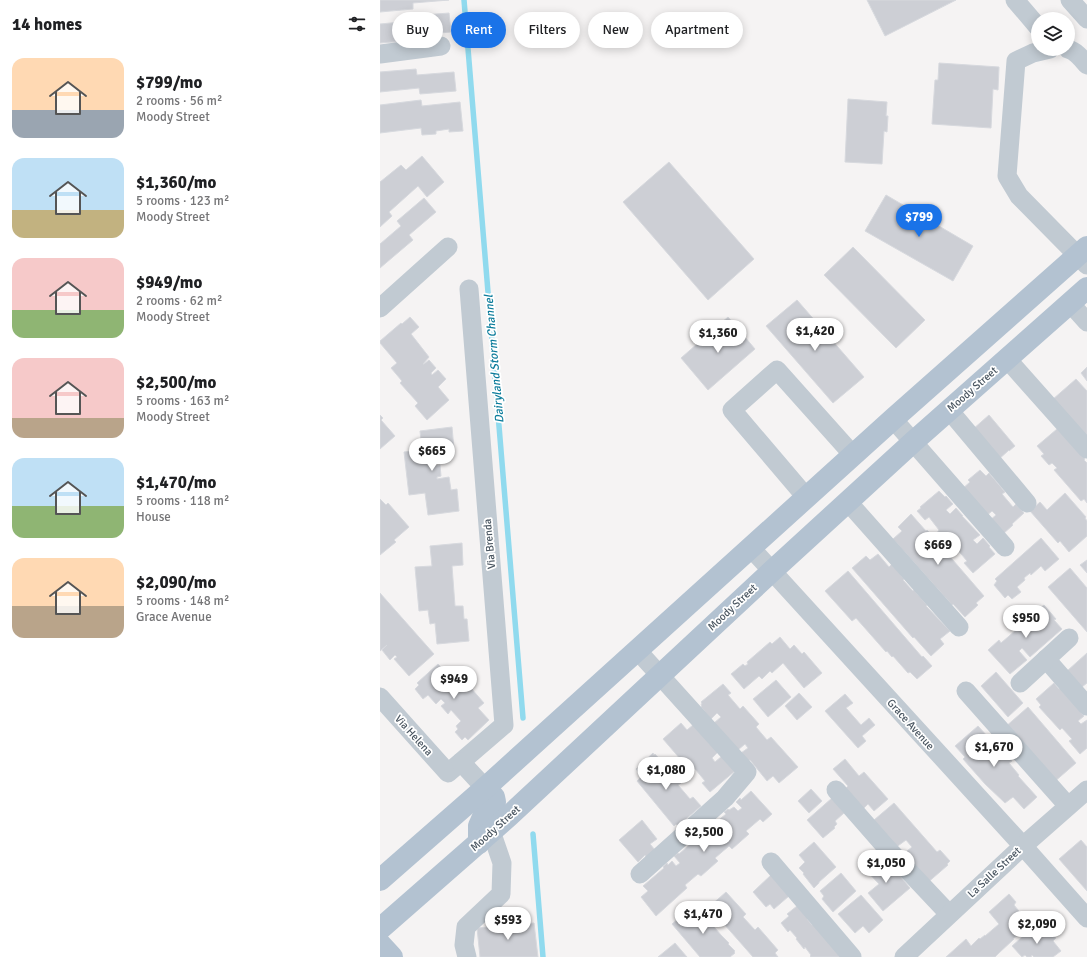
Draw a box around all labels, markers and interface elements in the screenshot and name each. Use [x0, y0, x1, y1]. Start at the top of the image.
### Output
chip: Buy [392, 12, 443, 48]
chip: Rent [451, 12, 506, 48]
chip: Filters [514, 12, 580, 48]
chip: New [588, 12, 643, 48]
chip: Apartment [651, 12, 743, 48]
map controls [1031, 12, 1075, 56]
button: layers [1031, 12, 1075, 56]
icon: filters [346, 13, 368, 35]
text: 14 homes [12, 14, 82, 35]
text: $799/mo [136, 72, 202, 93]
icon: home [44, 74, 92, 122]
text: 2 rooms · 56 m² [136, 93, 222, 109]
text: Moody Street [136, 109, 210, 125]
text: $1,360/mo [136, 172, 216, 193]
icon: home [44, 174, 92, 222]
text: 5 rooms · 123 m² [136, 193, 229, 209]
pin: $799 [895, 204, 943, 238]
text: Moody Street [136, 209, 210, 225]
text: $799 [905, 209, 933, 225]
text: $949/mo [136, 272, 202, 293]
icon: home [44, 274, 92, 322]
text: 2 rooms · 62 m² [136, 293, 222, 309]
water label: Dairyland Storm Channel [481, 293, 508, 424]
text: Moody Street [136, 309, 210, 325]
pin: $1,420 [782, 318, 848, 352]
pin: $1,360 [685, 320, 751, 354]
text: $1,420 [796, 323, 834, 339]
text: $1,360 [699, 325, 737, 341]
street label: Moody Street [945, 364, 1000, 415]
text: $2,500/mo [136, 372, 216, 393]
icon: home [44, 374, 92, 422]
text: 5 rooms · 163 m² [136, 393, 229, 409]
text: Moody Street [136, 409, 210, 425]
pin: $665 [408, 438, 456, 472]
text: $665 [418, 443, 446, 459]
text: $1,470/mo [136, 472, 216, 493]
icon: home [44, 474, 92, 522]
text: 5 rooms · 118 m² [136, 493, 229, 509]
text: House [136, 509, 171, 525]
street label: Via Brenda [481, 518, 498, 570]
pin: $669 [914, 532, 962, 566]
text: $669 [924, 537, 952, 553]
text: $2,090/mo [136, 572, 216, 593]
icon: home [44, 574, 92, 622]
street label: Moody Street [705, 581, 760, 633]
text: 5 rooms · 148 m² [136, 593, 229, 609]
pin: $950 [1002, 605, 1050, 639]
text: Grace Avenue [136, 609, 212, 625]
text: $950 [1012, 610, 1040, 626]
pin: $949 [430, 666, 478, 700]
text: $949 [440, 671, 468, 687]
street label: Grace Avenue [884, 696, 937, 752]
street label: Via Helena [392, 712, 436, 759]
pin: $1,670 [961, 734, 1027, 768]
text: $1,670 [975, 739, 1013, 755]
pin: $1,080 [633, 757, 699, 791]
text: $1,080 [647, 762, 685, 778]
street label: Moody Street [468, 803, 523, 854]
pin: $2,500 [671, 819, 737, 853]
text: $2,500 [685, 824, 723, 840]
street label: La Salle Street [965, 844, 1024, 900]
pin: $1,050 [853, 850, 919, 884]
text: $1,050 [867, 855, 905, 871]
pin: $1,470 [670, 901, 736, 935]
text: $1,470 [684, 906, 722, 922]
pin: $593 [484, 907, 532, 941]
pin: $2,090 [1004, 911, 1070, 945]
text: $593 [494, 912, 522, 928]
text: $2,090 [1018, 916, 1056, 932]

